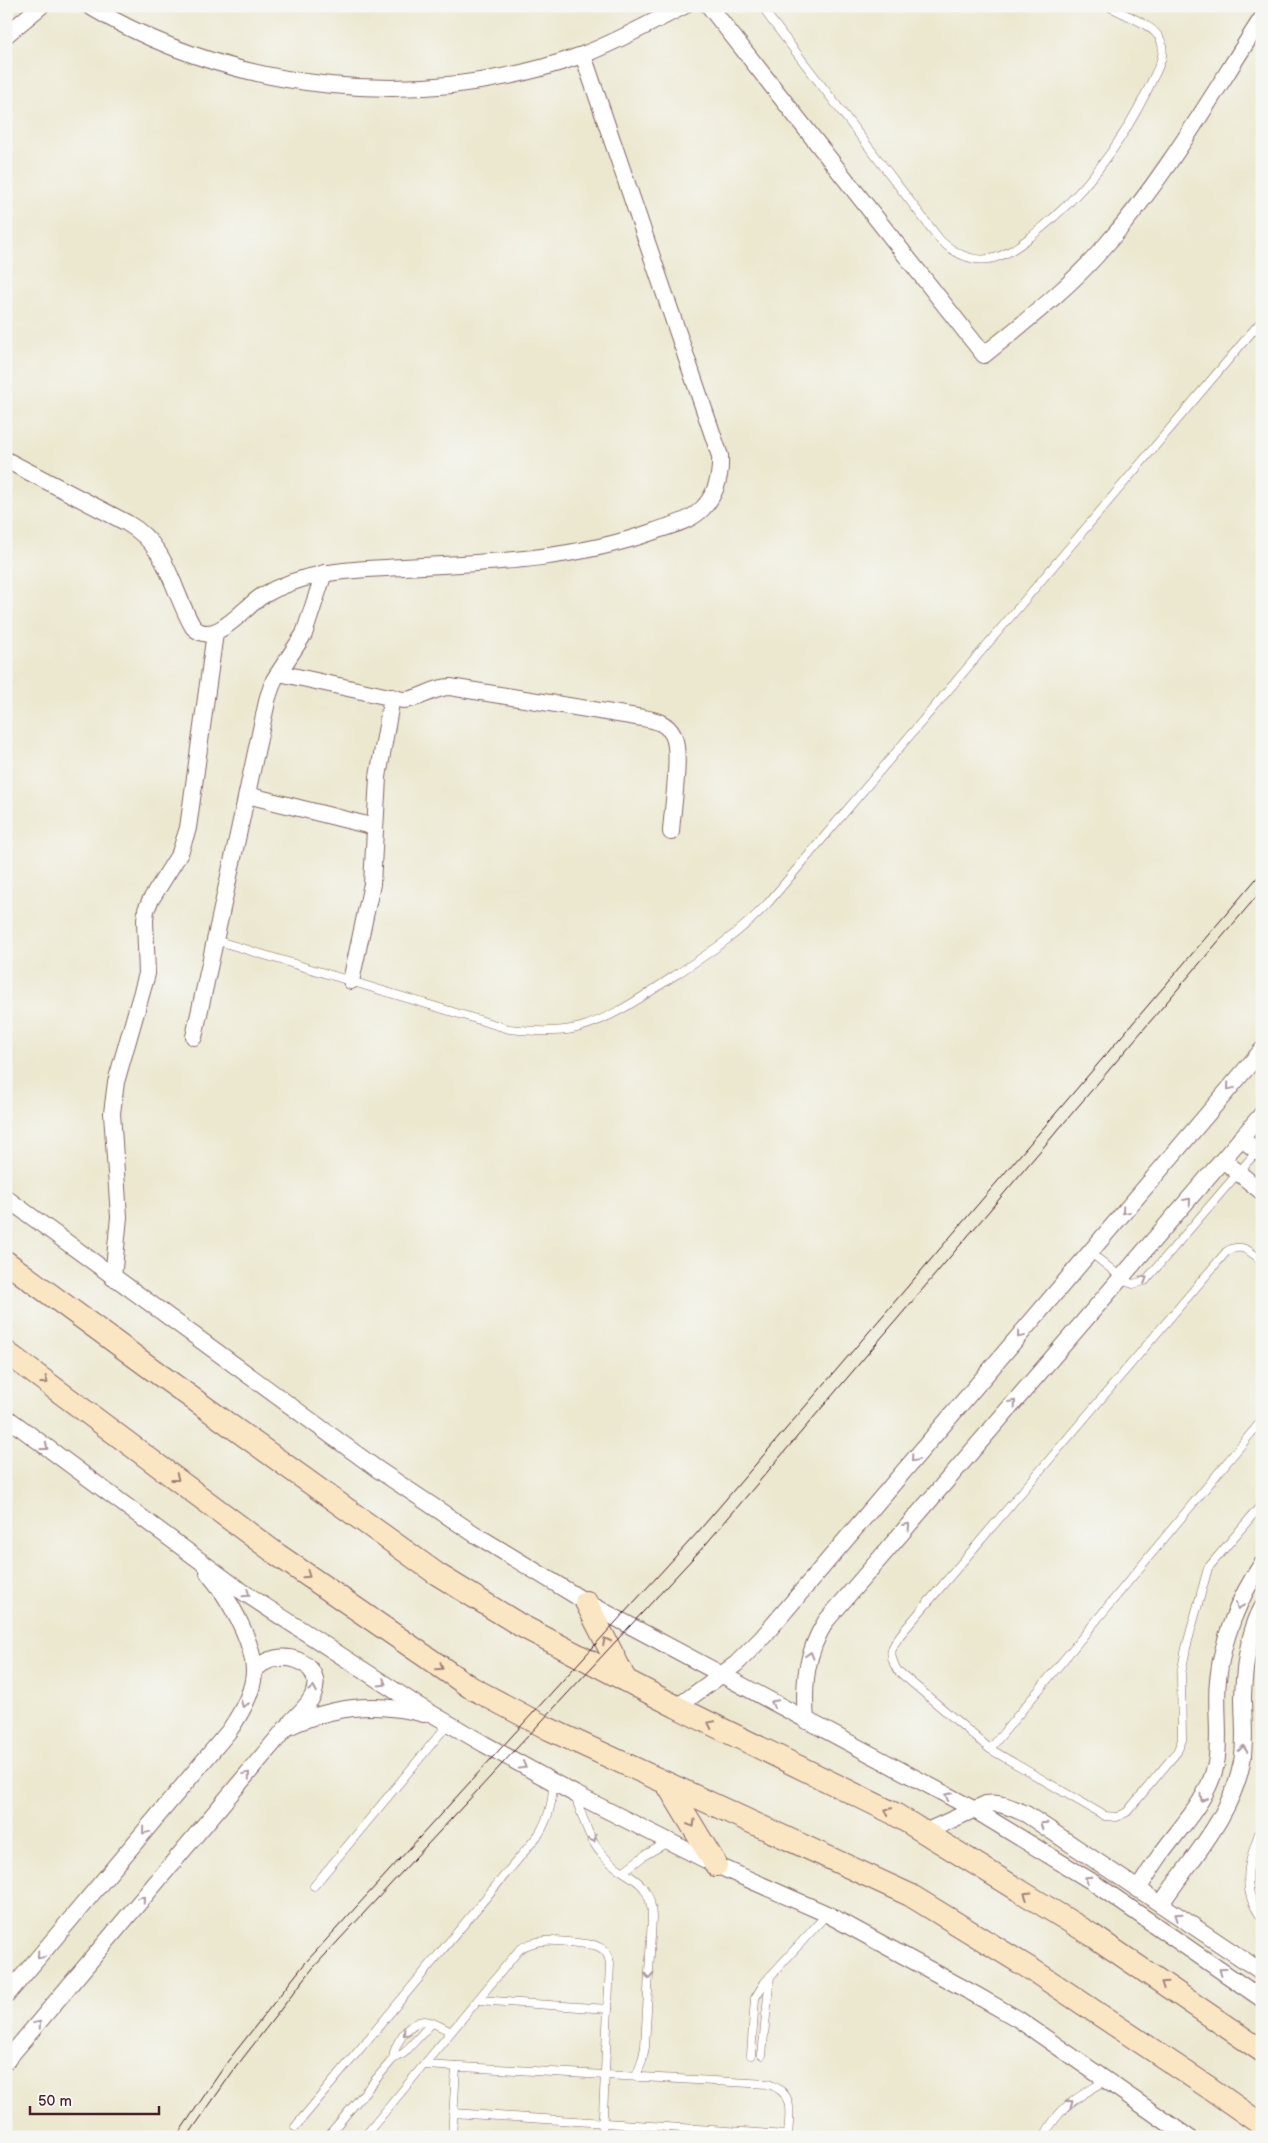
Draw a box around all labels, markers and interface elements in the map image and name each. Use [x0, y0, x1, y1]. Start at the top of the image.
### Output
one-way arrow [1227, 1082, 1236, 1091]
one-way arrow [1182, 1198, 1190, 1207]
one-way arrow [1122, 1205, 1131, 1214]
one-way arrow [1139, 1275, 1148, 1285]
one-way arrow [1017, 1329, 1025, 1338]
one-way arrow [39, 1375, 49, 1384]
one-way arrow [1007, 1400, 1016, 1409]
one-way arrow [39, 1441, 48, 1449]
one-way arrow [911, 1453, 920, 1462]
one-way arrow [170, 1473, 179, 1481]
one-way arrow [901, 1523, 910, 1532]
one-way arrow [301, 1569, 310, 1578]
one-way arrow [241, 1588, 251, 1597]
one-way arrow [1234, 1602, 1244, 1610]
one-way arrow [602, 1638, 612, 1647]
one-way arrow [804, 1651, 814, 1660]
one-way arrow [435, 1661, 444, 1670]
one-way arrow [378, 1677, 387, 1687]
one-way arrow [308, 1684, 318, 1693]
one-way arrow [240, 1699, 251, 1708]
one-way arrow [770, 1700, 779, 1710]
one-way arrow [707, 1720, 716, 1730]
one-way arrow [1237, 1745, 1248, 1753]
one-way arrow [518, 1760, 527, 1770]
one-way arrow [241, 1772, 249, 1781]
one-way arrow [944, 1792, 953, 1802]
one-way arrow [1199, 1793, 1209, 1802]
one-way arrow [884, 1807, 893, 1817]
one-way arrow [685, 1819, 695, 1828]
one-way arrow [1039, 1822, 1048, 1832]
one-way arrow [141, 1826, 150, 1835]
one-way arrow [587, 1834, 597, 1843]
one-way arrow [1084, 1876, 1093, 1886]
one-way arrow [1024, 1892, 1033, 1902]
one-way arrow [137, 1896, 146, 1905]
one-way arrow [1174, 1913, 1184, 1922]
one-way arrow [37, 1950, 46, 1959]
one-way arrow [1218, 1968, 1228, 1977]
one-way arrow [643, 1972, 654, 1980]
one-way arrow [1160, 1981, 1169, 1990]
one-way arrow [32, 2021, 40, 2030]
one-way arrow [403, 2027, 412, 2036]
scale bar [30, 2083, 159, 2115]
text: 50 m [38, 2092, 72, 2111]
one-way arrow [1064, 2100, 1074, 2109]

